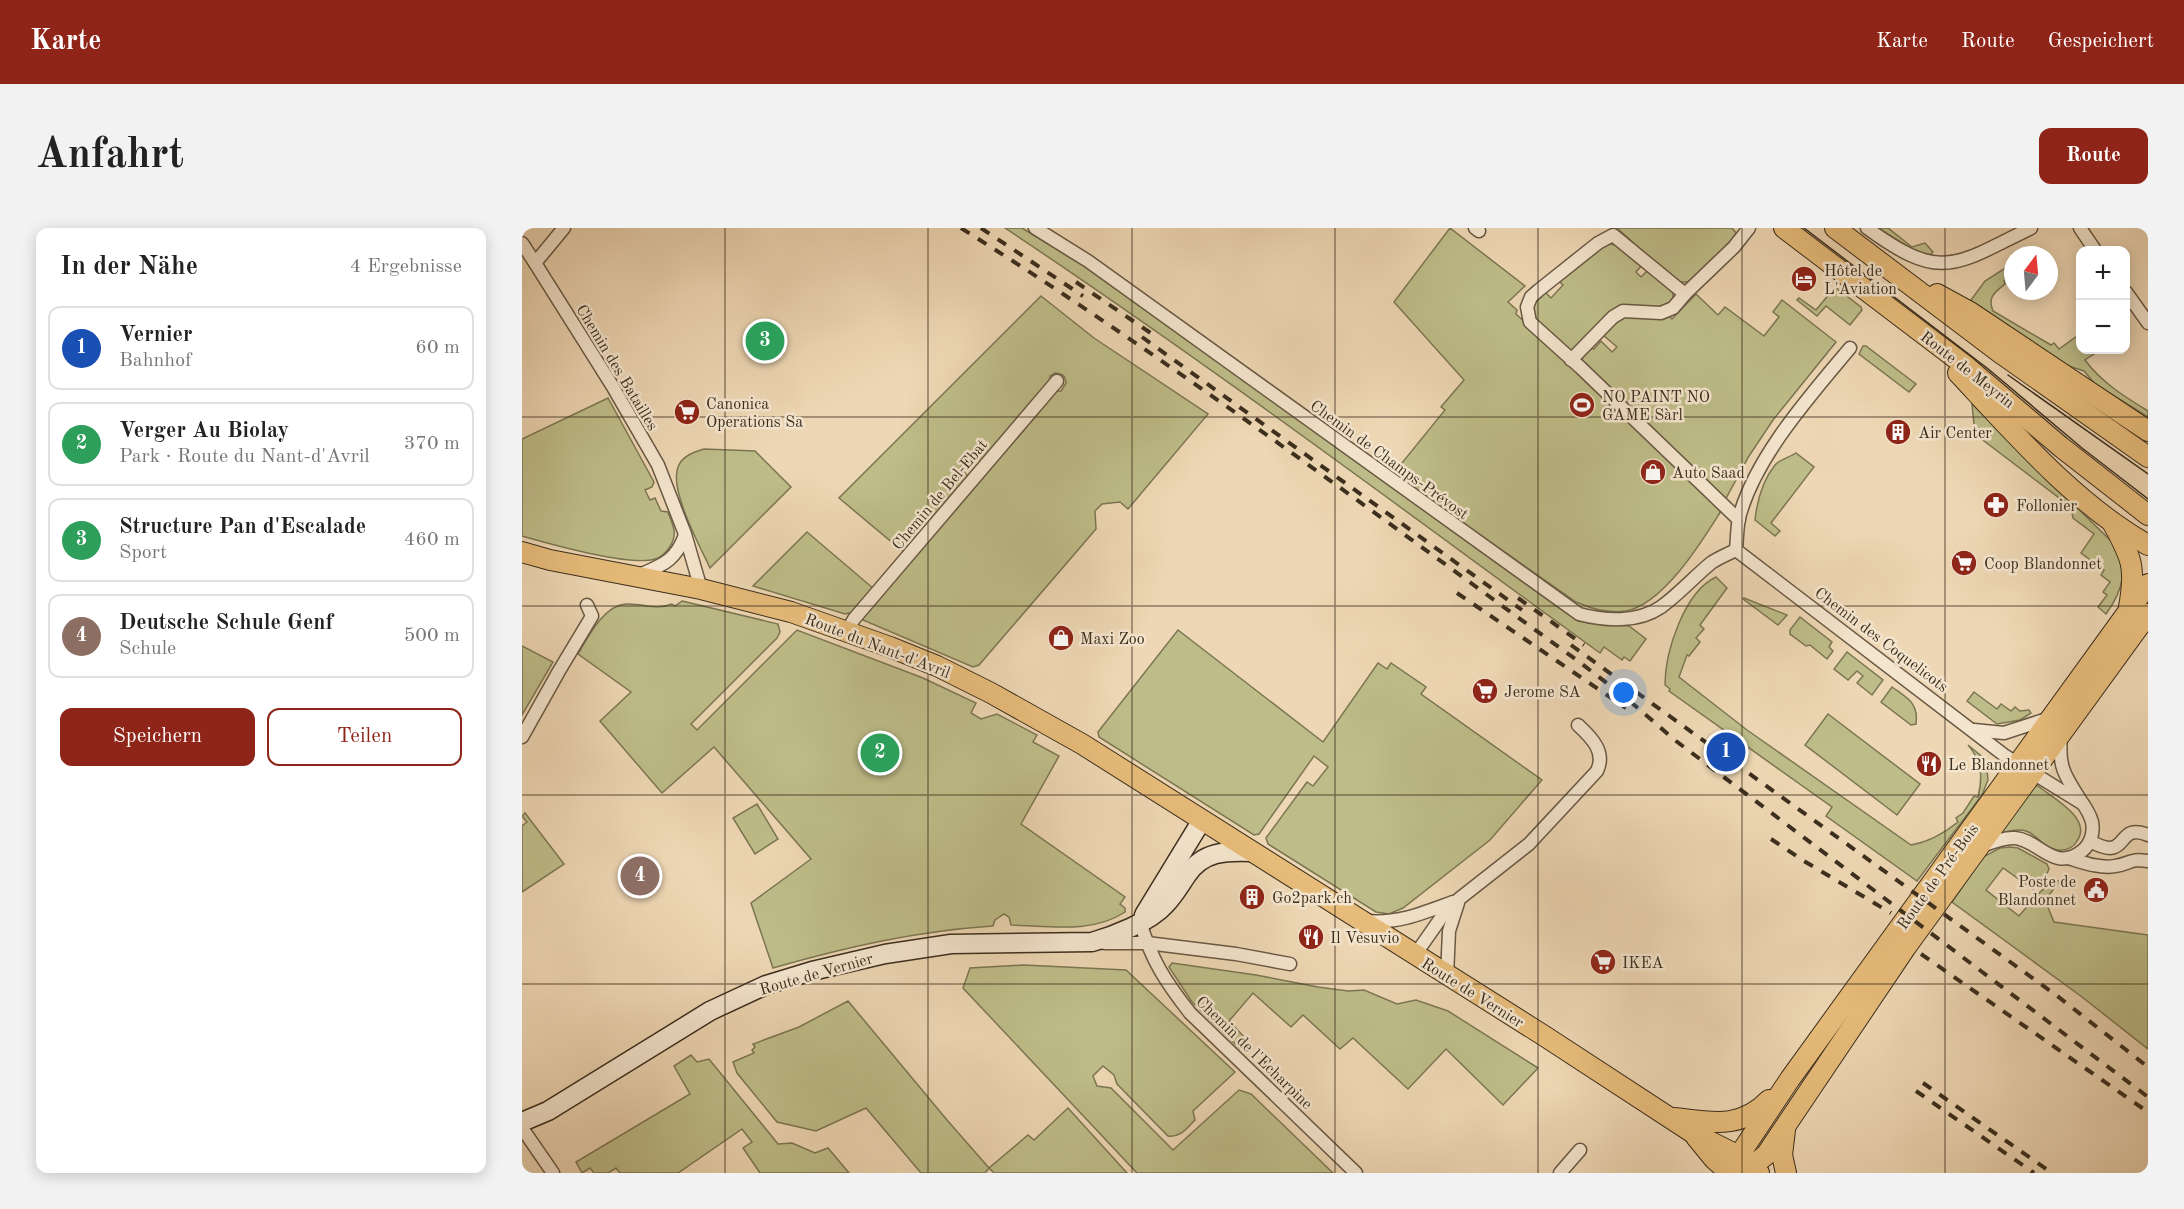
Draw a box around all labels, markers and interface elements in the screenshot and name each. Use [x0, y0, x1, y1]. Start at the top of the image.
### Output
text: Karte [30, 28, 101, 56]
text: Karte [1876, 31, 1928, 52]
text: Route [1961, 31, 2015, 52]
text: Gespeichert [2048, 31, 2154, 52]
button: Route [2039, 128, 2148, 184]
text: Anfahrt [36, 135, 184, 177]
north arrow [2004, 246, 2058, 300]
map controls [2076, 246, 2130, 354]
button: + [2076, 246, 2130, 300]
text: In der Nähe [60, 254, 198, 280]
text: 4 Ergebnisse [350, 257, 462, 277]
hotel icon: Hôtel de L'Aviation [1789, 264, 1819, 294]
place label: Hôtel de L'Aviation [1824, 264, 1897, 298]
button: − [2076, 300, 2130, 354]
street label: Chemin des Batailles [572, 302, 660, 434]
pin: 3 [746, 318, 784, 364]
text: Vernier [119, 324, 192, 346]
street label: Route de Meyrin [1917, 329, 2017, 412]
text: 1 [76, 338, 87, 358]
text: 60 m [415, 338, 460, 358]
text: Bahnhof [119, 351, 192, 371]
sports icon: NO PAINT NO GAME Sàrl [1567, 390, 1597, 420]
place label: NO PAINT NO GAME Sàrl [1602, 390, 1710, 424]
supermarket icon: Canonica Operations Sa [672, 397, 702, 427]
place label: Canonica Operations Sa [706, 397, 803, 431]
street label: Chemin de Champs-Prévost [1307, 398, 1471, 524]
building icon: Air Center [1883, 417, 1913, 447]
text: Verger Au Biolay [119, 420, 289, 442]
place label: Air Center [1918, 426, 1992, 442]
text: 2 [76, 434, 87, 454]
text: 370 m [404, 434, 460, 454]
street label: Chemin de Bel-Ebat [890, 437, 991, 553]
text: Park · Route du Nant-d'Avril [119, 447, 370, 467]
shop icon: Auto Saad [1638, 457, 1668, 487]
place label: Auto Saad [1672, 466, 1745, 482]
pharmacy icon: Follonier [1981, 490, 2011, 520]
place label: Follonier [2016, 499, 2077, 515]
text: Structure Pan d'Escalade [119, 516, 366, 538]
text: 3 [76, 530, 87, 550]
text: 460 m [404, 530, 460, 550]
text: Sport [119, 543, 167, 563]
supermarket icon: Coop Blandonnet [1949, 548, 1979, 578]
place label: Coop Blandonnet [1984, 557, 2102, 573]
street label: Chemin des Coquelicots [1811, 585, 1951, 696]
text: Deutsche Schule Genf [119, 612, 333, 634]
street label: Route du Nant-d'Avril [802, 612, 952, 682]
shop icon: Maxi Zoo [1046, 623, 1076, 653]
text: 4 [76, 626, 87, 646]
text: 500 m [404, 626, 460, 646]
place label: Maxi Zoo [1080, 632, 1145, 648]
text: Schule [119, 639, 176, 659]
supermarket icon: Jerome SA [1470, 676, 1500, 706]
your location [1609, 678, 1638, 707]
place label: Jerome SA [1504, 685, 1581, 701]
button: Speichern [60, 708, 255, 766]
button: Teilen [267, 708, 462, 766]
pin: 2 [860, 730, 900, 776]
pin: 1 [1706, 730, 1746, 774]
restaurant icon: Le Blandonnet [1914, 749, 1944, 779]
place label: Le Blandonnet [1948, 758, 2049, 774]
street label: Route de Pré-Bois [1895, 821, 1982, 933]
pin: 4 [620, 854, 660, 898]
place label: Poste de Blandonnet [1998, 875, 2076, 909]
public building icon: Poste de Blandonnet [2081, 875, 2111, 905]
building icon: Go2park.ch [1237, 882, 1267, 912]
place label: Go2park.ch [1272, 891, 1352, 907]
restaurant icon: Il Vesuvio [1296, 922, 1326, 952]
place label: Il Vesuvio [1330, 931, 1400, 947]
supermarket icon: IKEA [1588, 947, 1618, 977]
street label: Route de Vernier [758, 951, 876, 999]
street label: Route de Vernier [1418, 956, 1526, 1032]
place label: IKEA [1622, 956, 1664, 972]
street label: Chemin de l'Echarpine [1192, 994, 1315, 1113]

